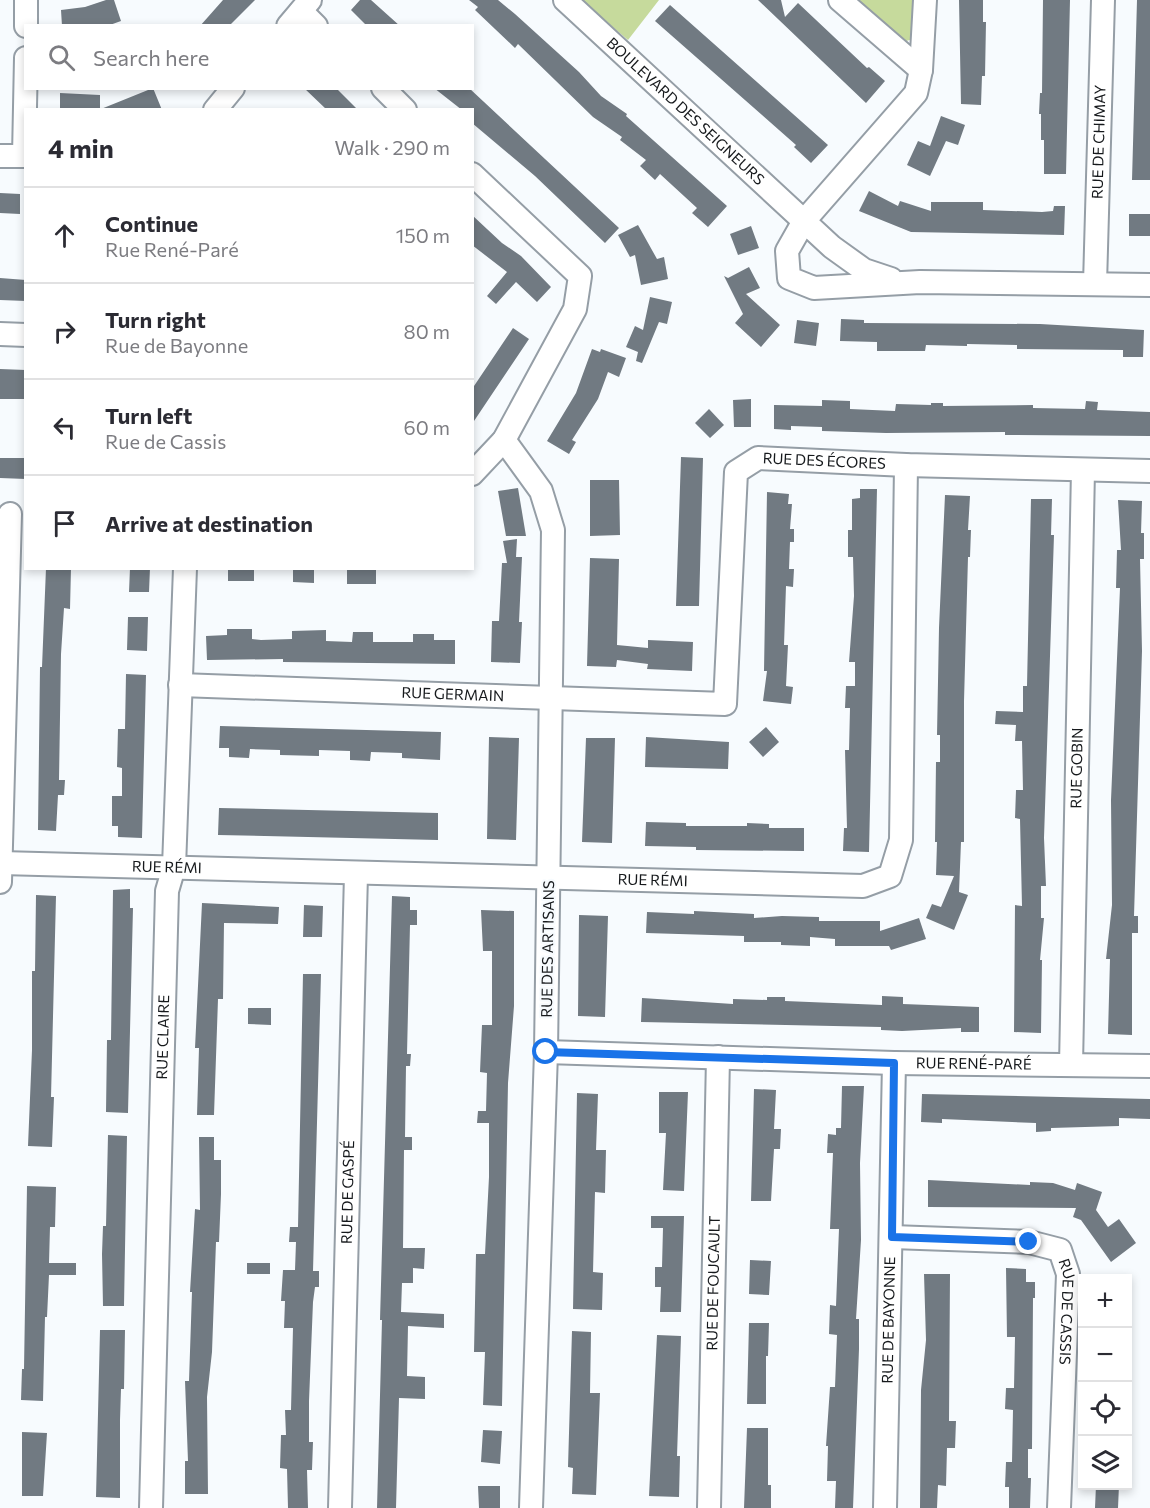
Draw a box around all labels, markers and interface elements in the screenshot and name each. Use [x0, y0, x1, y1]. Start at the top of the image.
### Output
search box [24, 24, 474, 90]
street label: BOULEVARD DES SEIGNEURS [603, 33, 769, 188]
icon: search [45, 41, 78, 74]
text: Search here [93, 44, 209, 71]
street label: RUE DE CHIMAY [1087, 84, 1109, 199]
text: 4 min [48, 132, 114, 163]
text: Walk · 290 m [334, 135, 450, 159]
text: Continue [105, 210, 198, 237]
icon: ahead [48, 219, 81, 252]
text: 150 m [396, 223, 450, 247]
text: Rue René-Paré [105, 237, 239, 261]
text: Turn right [105, 306, 206, 333]
icon: right [48, 315, 81, 348]
text: 80 m [404, 319, 450, 343]
text: Rue de Bayonne [105, 333, 248, 357]
text: Turn left [105, 402, 192, 429]
icon: left [48, 411, 81, 444]
text: 60 m [404, 415, 450, 439]
text: Rue de Cassis [105, 429, 226, 453]
street label: RUE DES ÉCORES [762, 448, 887, 472]
icon: arrive [48, 507, 81, 540]
text: Arrive at destination [105, 510, 313, 537]
street label: RUE GERMAIN [401, 683, 505, 704]
street label: RUE GOBIN [1066, 727, 1086, 809]
street label: RUE RÉMI [132, 856, 202, 876]
street label: RUE RÉMI [618, 869, 688, 889]
street label: RUE DES ARTISANS [537, 880, 557, 1018]
street label: RUE CLAIRE [152, 994, 172, 1080]
route start [532, 1038, 558, 1064]
street label: RUE RENÉ-PARÉ [916, 1053, 1032, 1073]
street label: RUE DE GASPÉ [337, 1140, 357, 1244]
street label: RUE DE FOUCAULT [702, 1215, 723, 1351]
route end [1015, 1228, 1041, 1254]
street label: RUE DE BAYONNE [878, 1256, 898, 1384]
street label: RUE DE CASSIS [1055, 1256, 1079, 1365]
map controls [1078, 1274, 1132, 1490]
button: + [1078, 1274, 1132, 1328]
button: − [1078, 1328, 1132, 1382]
button: locate [1078, 1382, 1132, 1436]
button: layers [1078, 1436, 1132, 1490]

